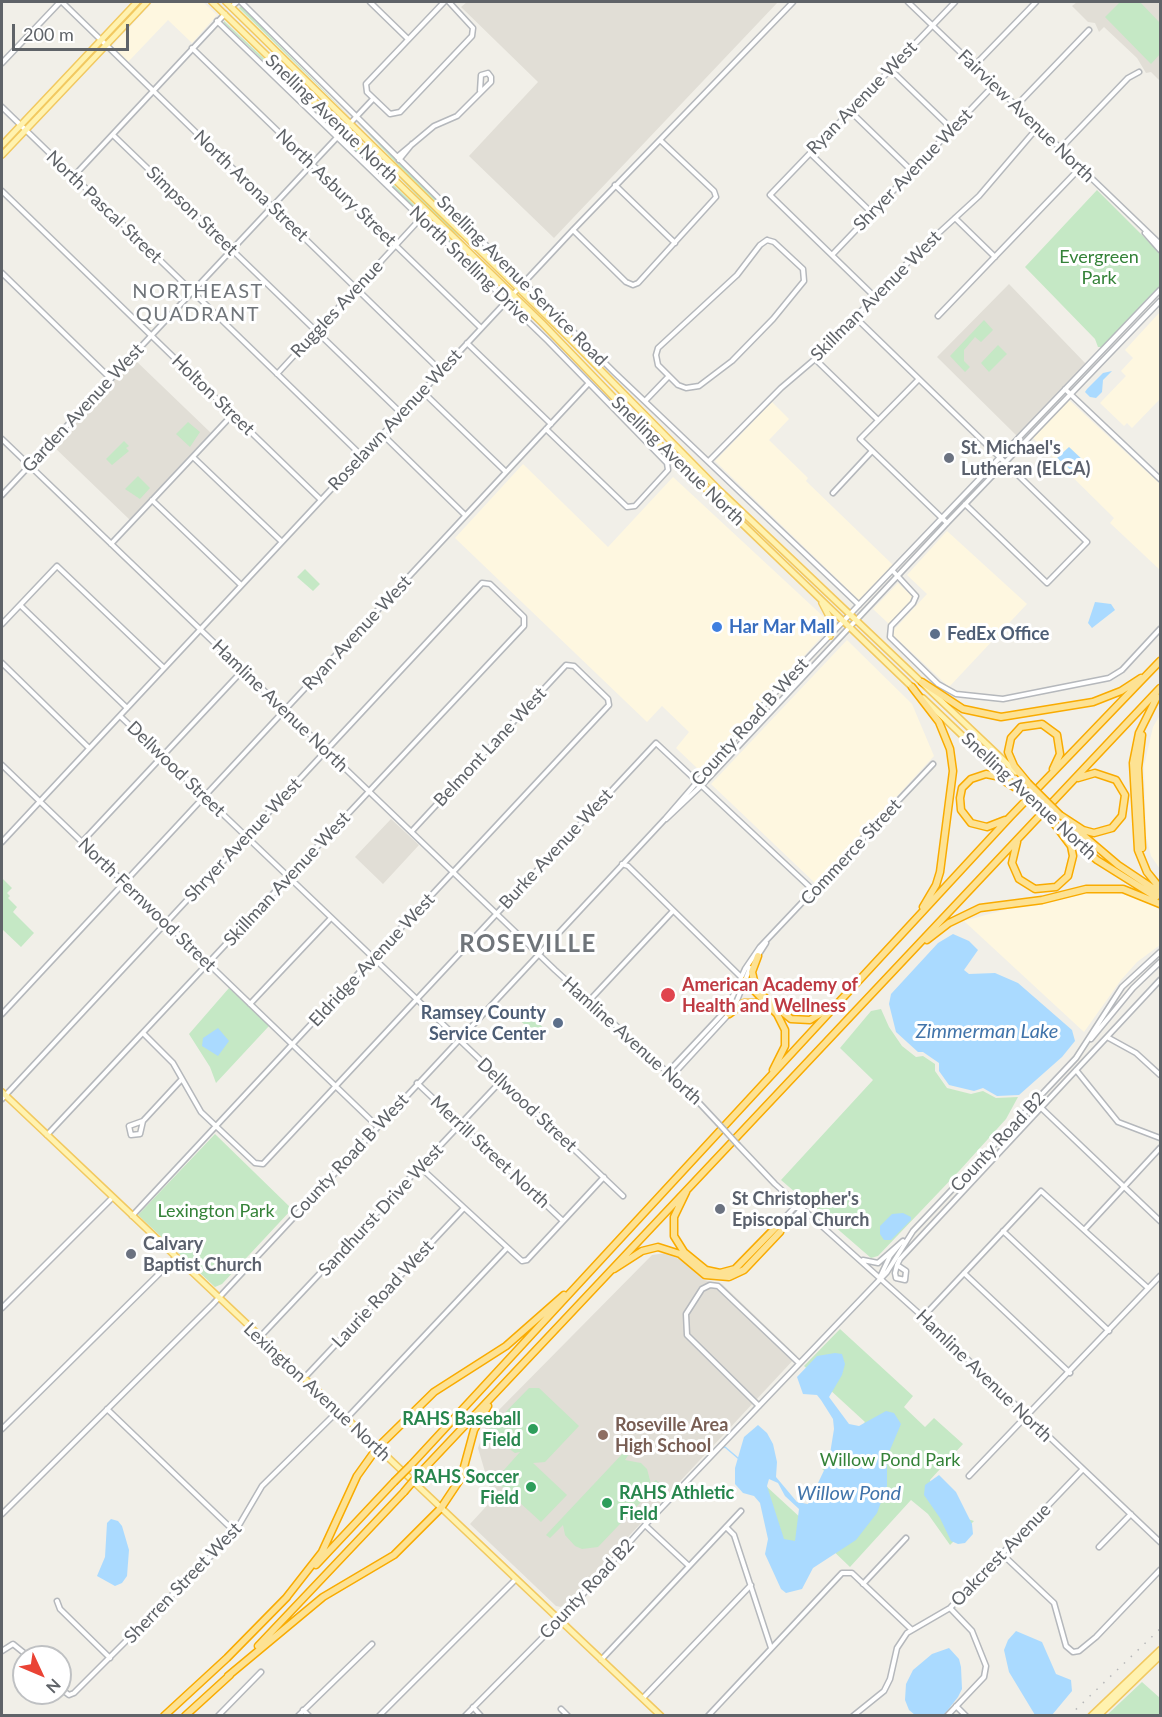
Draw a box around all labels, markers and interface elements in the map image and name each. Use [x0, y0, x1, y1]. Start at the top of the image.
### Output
scale bar [15, 12, 132, 50]
text: 200 m [23, 23, 74, 45]
street label: Ryan Avenue West [802, 37, 922, 159]
street label: Fairview Avenue North [953, 45, 1099, 187]
street label: Snelling Avenue North [261, 50, 403, 188]
street label: Shryer Avenue West [849, 104, 977, 236]
street label: North Asbury Street [271, 125, 401, 251]
street label: North Arona Street [189, 126, 313, 246]
street label: North Pascal Street [42, 146, 166, 268]
street label: Simpson Street [142, 162, 242, 260]
street label: Snelling Avenue Service Road [432, 191, 612, 371]
street label: North Snelling Drive [405, 202, 535, 328]
street label: Skillman Avenue West [806, 226, 946, 366]
park label: Evergreen Park [1059, 246, 1139, 288]
street label: Ruggles Avenue [286, 256, 388, 362]
district label: NORTHEAST QUADRANT [132, 280, 264, 327]
street label: Garden Avenue West [18, 339, 148, 477]
street label: Roselawn Avenue West [324, 345, 466, 495]
street label: Holton Street [167, 350, 259, 440]
street label: Snelling Avenue North [607, 392, 749, 530]
place label: St. Michael's Lutheran (ELCA) [961, 437, 1090, 480]
marker: St. Michael's Lutheran (ELCA) [942, 451, 956, 465]
street label: Ryan Avenue West [298, 571, 416, 695]
place label: Har Mar Mall [729, 616, 835, 638]
marker: Har Mar Mall [710, 620, 724, 634]
place label: FedEx Office [947, 623, 1049, 645]
marker: FedEx Office [928, 627, 942, 641]
street label: Hamline Avenue North [207, 635, 353, 777]
street label: County Road B West [687, 654, 813, 790]
street label: Belmont Lane West [429, 683, 551, 811]
street label: Dellwood Street [122, 717, 230, 821]
street label: Snelling Avenue North [957, 728, 1101, 864]
street label: Shryer Avenue West [180, 774, 306, 906]
street label: Burke Avenue West [495, 784, 617, 914]
street label: Commerce Street [796, 794, 906, 910]
street label: Skillman Avenue West [219, 807, 355, 951]
street label: North Fernwood Street [74, 834, 220, 976]
street label: Eldridge Avenue West [305, 889, 439, 1031]
district label: ROSEVILLE [459, 930, 597, 958]
street label: Hamline Avenue North [558, 972, 706, 1110]
place label: American Academy of Health and Wellness [682, 974, 858, 1016]
marker: American Academy of Health and Wellness [659, 986, 677, 1004]
place label: Ramsey County Service Center [421, 1002, 546, 1044]
marker: Ramsey County Service Center [551, 1016, 565, 1030]
water label: Zimmerman Lake [916, 1020, 1058, 1044]
street label: Dellwood Street [473, 1053, 581, 1157]
street label: County Road B2 [946, 1087, 1050, 1197]
street label: County Road B West [285, 1089, 413, 1225]
street label: Merrill Street North [426, 1091, 554, 1213]
street label: Sandhurst Drive West [314, 1139, 448, 1281]
place label: St Christopher's Episcopal Church [732, 1188, 869, 1230]
park label: Lexington Park [157, 1200, 275, 1222]
marker: St Christopher's Episcopal Church [713, 1202, 727, 1216]
place label: Calvary Baptist Church [143, 1233, 262, 1276]
street label: Laurie Road West [328, 1236, 438, 1352]
marker: Calvary Baptist Church [124, 1247, 138, 1261]
street label: Hamline Avenue North [911, 1305, 1057, 1447]
street label: Lexington Avenue North [239, 1318, 395, 1466]
place label: RAHS Baseball Field [402, 1408, 521, 1450]
place label: Roseville Area High School [615, 1414, 728, 1456]
marker: RAHS Baseball Field [526, 1422, 540, 1436]
marker: Roseville Area High School [596, 1428, 610, 1442]
park label: Willow Pond Park [820, 1449, 960, 1471]
place label: RAHS Soccer Field [413, 1466, 519, 1508]
marker: RAHS Soccer Field [524, 1480, 538, 1494]
place label: RAHS Athletic Field [619, 1482, 734, 1524]
water label: Willow Pond [797, 1482, 901, 1506]
marker: RAHS Athletic Field [600, 1496, 614, 1510]
street label: Oakcrest Avenue [947, 1499, 1055, 1611]
street label: Sherren Street West [120, 1518, 246, 1648]
street label: County Road B2 [535, 1534, 639, 1644]
north arrow [12, 1645, 72, 1705]
text: N [43, 1675, 65, 1697]

